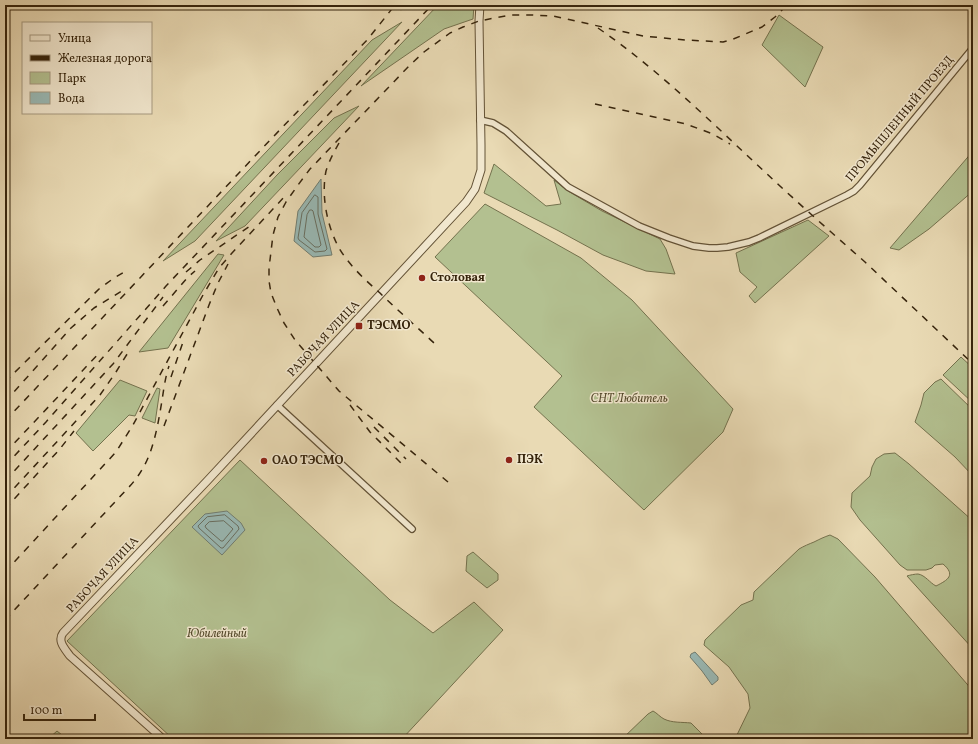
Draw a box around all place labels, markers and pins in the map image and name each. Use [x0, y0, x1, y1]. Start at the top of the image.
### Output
place label: Столовая [430, 270, 485, 286]
marker: Столовая [417, 273, 427, 283]
place label: ТЭСМО [367, 318, 411, 334]
marker: ТЭСМО [354, 321, 364, 331]
place label: ПЭК [517, 452, 543, 468]
place label: ОАО ТЭСМО [272, 453, 344, 469]
marker: ПЭК [504, 455, 514, 465]
marker: ОАО ТЭСМО [259, 456, 269, 466]

